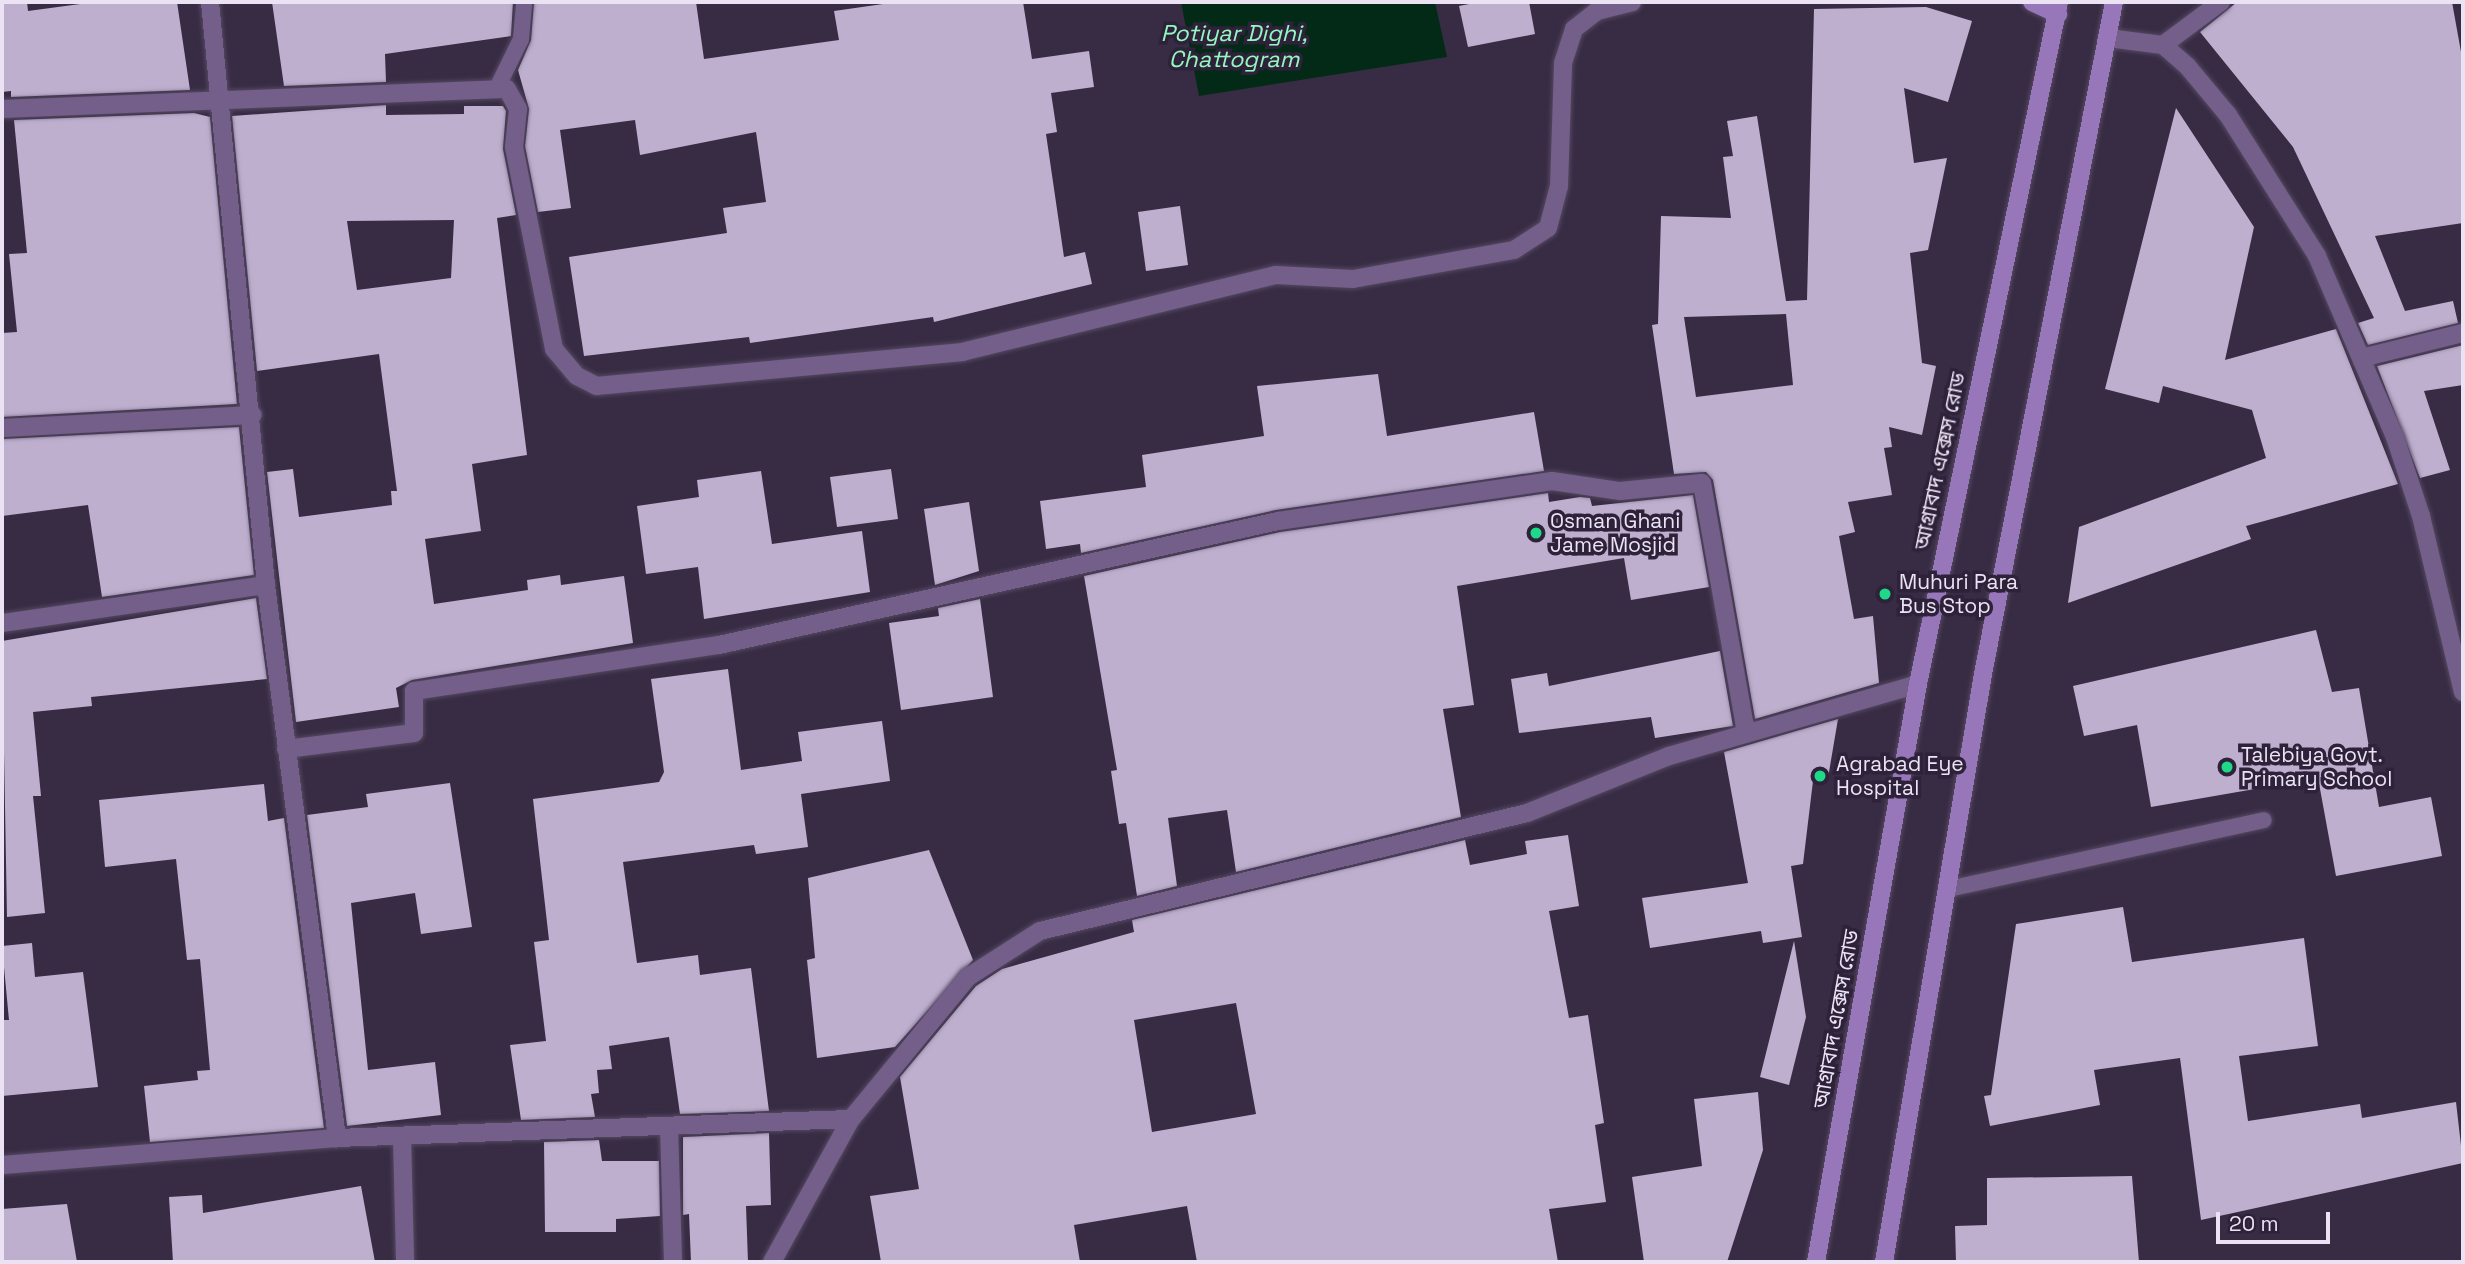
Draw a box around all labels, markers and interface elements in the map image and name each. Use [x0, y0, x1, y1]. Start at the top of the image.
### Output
water label: Potiyar Dighi, Chattogram [1161, 19, 1307, 73]
street label: আগ্রাবাদ এক্সেস রোড [1909, 370, 1971, 552]
place label: Osman Ghani Jame Mosjid [1550, 508, 1680, 558]
marker: Osman Ghani Jame Mosjid [1528, 525, 1544, 541]
place label: Muhuri Para Bus Stop [1899, 569, 2018, 619]
marker: Muhuri Para Bus Stop [1877, 586, 1893, 602]
place label: Talebiya Govt. Primary School [2241, 742, 2392, 792]
place label: Agrabad Eye Hospital [1836, 751, 1964, 801]
marker: Talebiya Govt. Primary School [2219, 759, 2235, 775]
marker: Agrabad Eye Hospital [1810, 766, 1830, 786]
street label: আগ্রাবাদ এক্সেস রোড [1808, 928, 1864, 1110]
scale bar [2220, 1198, 2334, 1242]
text: 20 m [2229, 1210, 2279, 1237]

